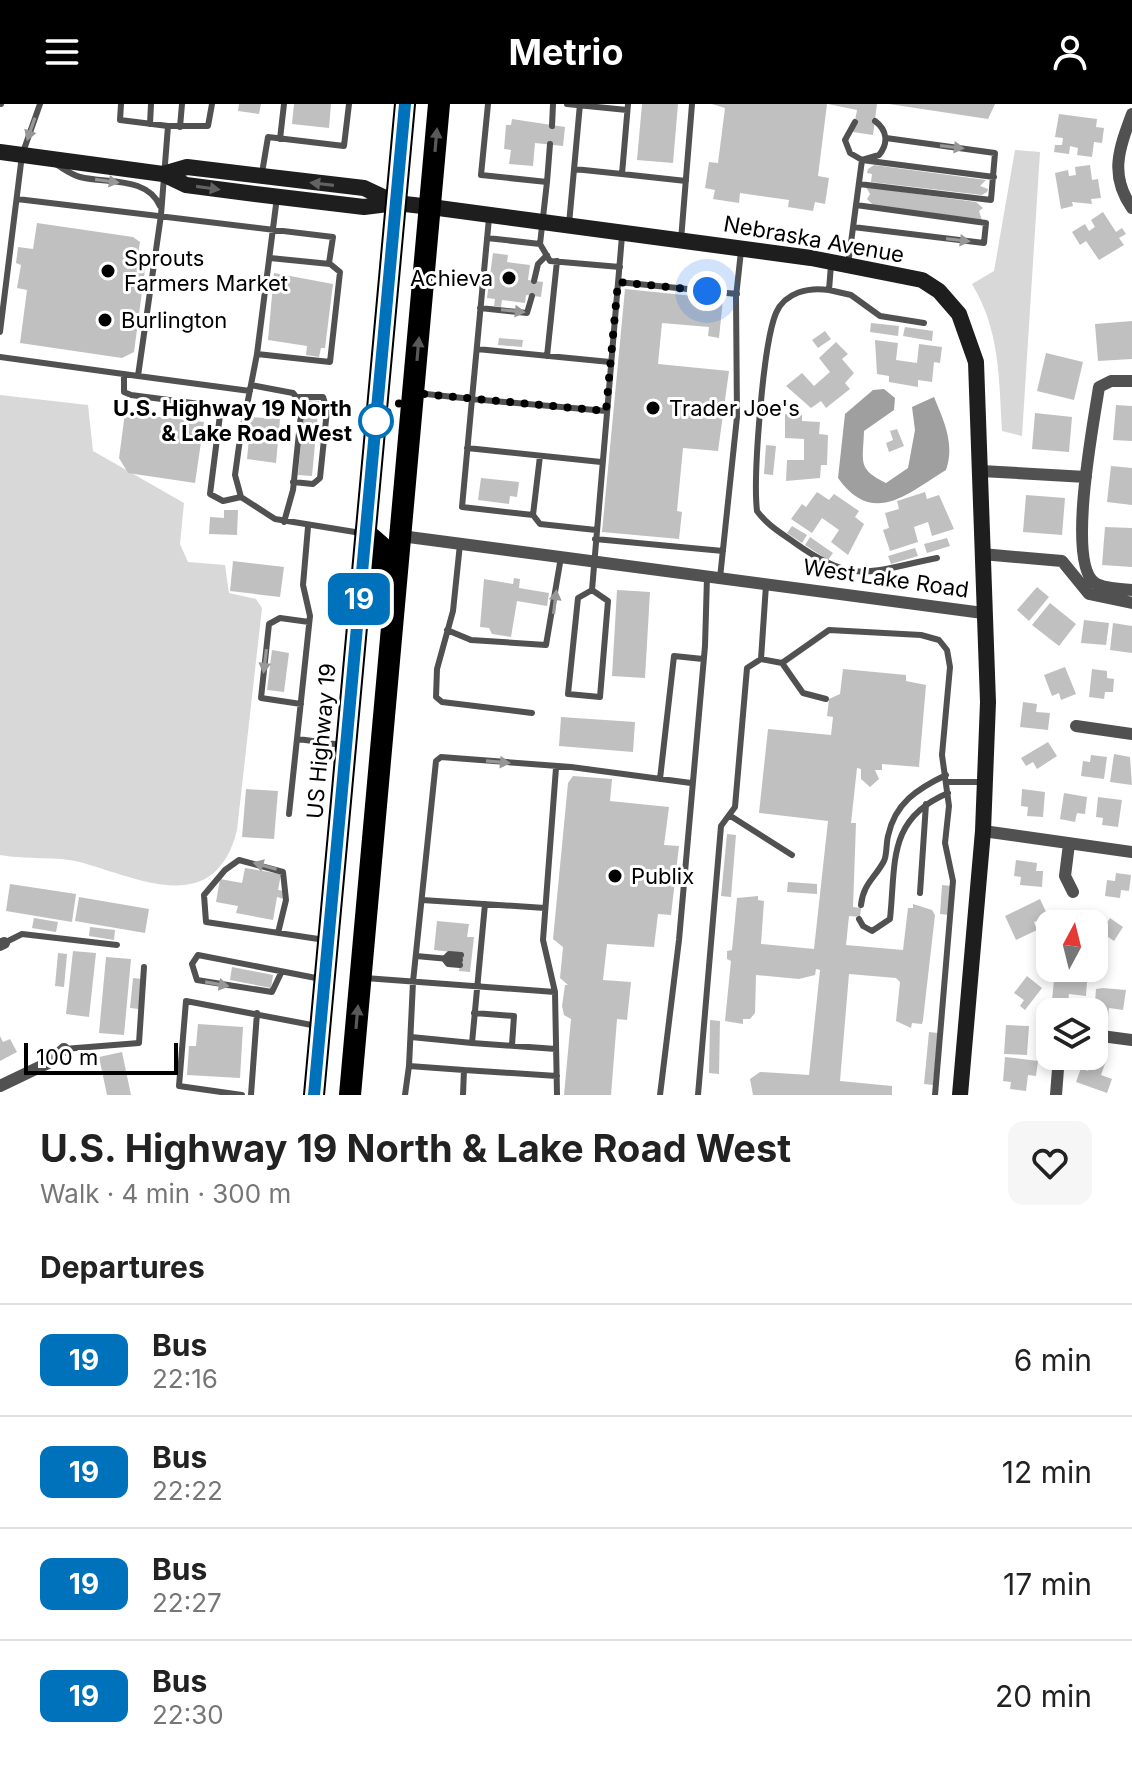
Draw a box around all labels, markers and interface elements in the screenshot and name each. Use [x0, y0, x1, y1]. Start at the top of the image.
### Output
icon: menu [40, 30, 84, 74]
text: Metrio [509, 30, 623, 74]
icon: person [1048, 30, 1092, 74]
one-way arrow [24, 118, 36, 142]
one-way arrow [430, 127, 443, 152]
one-way arrow [940, 141, 965, 154]
one-way arrow [95, 175, 120, 188]
one-way arrow [309, 177, 334, 190]
one-way arrow [196, 182, 221, 195]
street label: Nebraska Avenue [722, 210, 906, 268]
one-way arrow [946, 234, 971, 247]
place label: Sprouts Farmers Market [124, 245, 288, 296]
marker: Sprouts Farmers Market [99, 262, 117, 280]
place label: Achieva [410, 265, 493, 291]
marker: Achieva [500, 269, 518, 287]
your location [687, 271, 727, 311]
one-way arrow [500, 305, 525, 318]
place label: Burlington [121, 307, 227, 333]
marker: Burlington [96, 311, 114, 329]
one-way arrow [411, 336, 424, 361]
place label: U.S. Highway 19 North & Lake Road West [113, 395, 352, 446]
place label: Trader Joe's [669, 395, 800, 421]
marker: Trader Joe's [644, 399, 662, 417]
marker: U.S. Highway 19 North & Lake Road West [359, 404, 393, 438]
street label: West Lake Road [802, 554, 970, 602]
line badge: 19 [323, 573, 395, 625]
text: 19 [344, 582, 374, 616]
one-way arrow [549, 589, 562, 614]
one-way arrow [259, 649, 272, 674]
street label: US Highway 19 [301, 662, 341, 820]
one-way arrow [486, 756, 511, 769]
one-way arrow [252, 859, 276, 872]
place label: Publix [631, 863, 694, 889]
marker: Publix [606, 867, 624, 885]
north arrow [1036, 910, 1108, 982]
map controls [1036, 910, 1108, 1070]
one-way arrow [204, 978, 229, 991]
button: layers [1036, 998, 1108, 1070]
one-way arrow [351, 1004, 364, 1029]
scale bar [24, 1039, 178, 1075]
text: 100 m [36, 1044, 98, 1070]
button: heart [1008, 1121, 1092, 1205]
text: U.S. Highway 19 North & Lake Road West [40, 1125, 791, 1171]
text: Walk · 4 min · 300 m [40, 1178, 291, 1209]
text: Departures [40, 1249, 205, 1285]
text: Bus [152, 1327, 207, 1363]
text: 6 min [1014, 1342, 1092, 1378]
text: 19 [69, 1343, 99, 1377]
text: 22:16 [152, 1363, 218, 1394]
text: Bus [152, 1439, 207, 1475]
text: 12 min [1002, 1454, 1092, 1490]
text: 19 [69, 1455, 99, 1489]
text: 22:22 [152, 1475, 223, 1506]
text: Bus [152, 1551, 207, 1587]
text: 17 min [1003, 1566, 1092, 1602]
text: 19 [69, 1567, 99, 1601]
text: 22:27 [152, 1587, 222, 1618]
text: Bus [152, 1663, 207, 1699]
text: 20 min [995, 1678, 1092, 1714]
text: 19 [69, 1679, 99, 1713]
text: 22:30 [152, 1699, 224, 1730]

